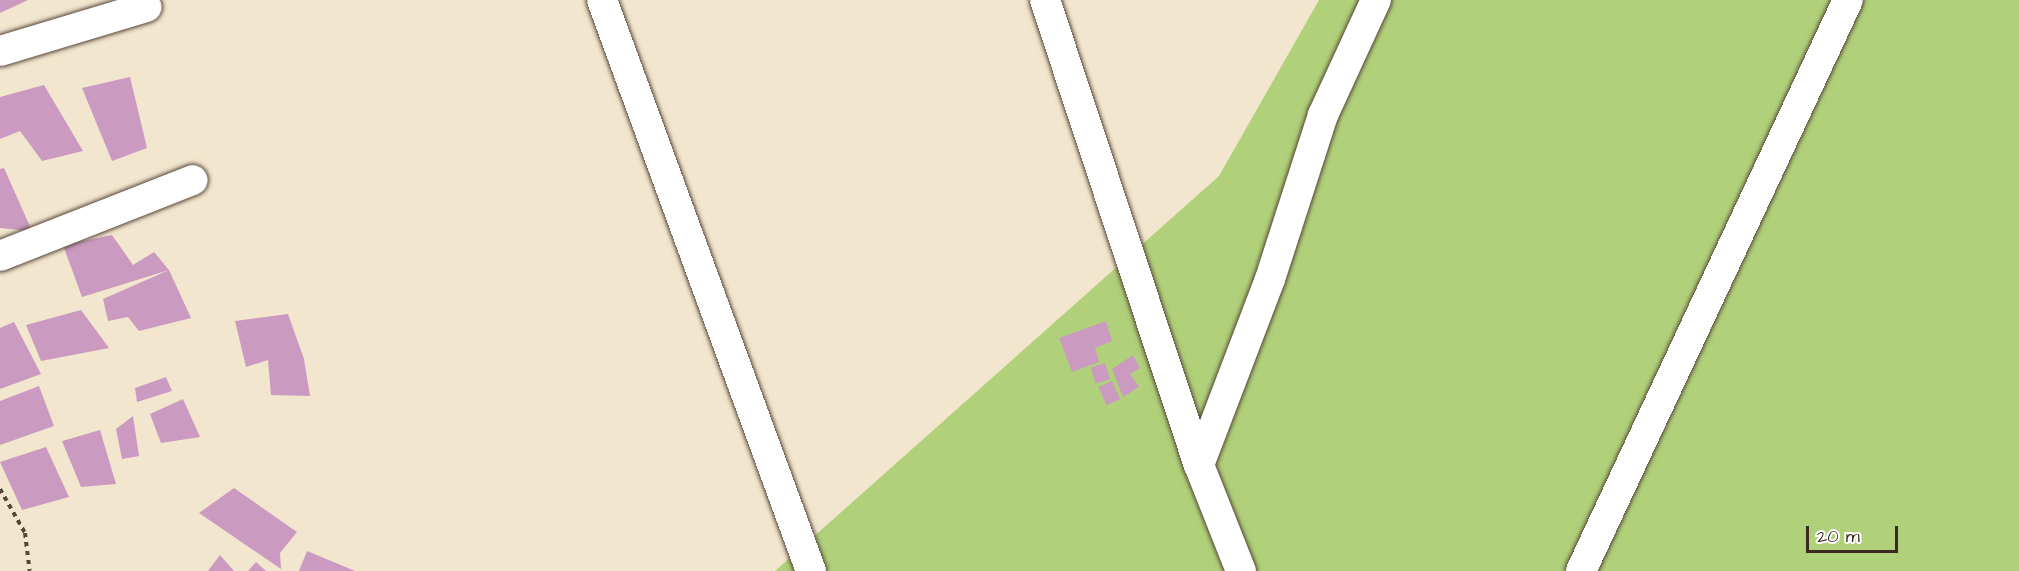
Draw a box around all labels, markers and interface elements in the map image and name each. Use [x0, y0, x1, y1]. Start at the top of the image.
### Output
scale bar [1809, 514, 1900, 552]
text: 20 m [1817, 524, 1860, 549]

